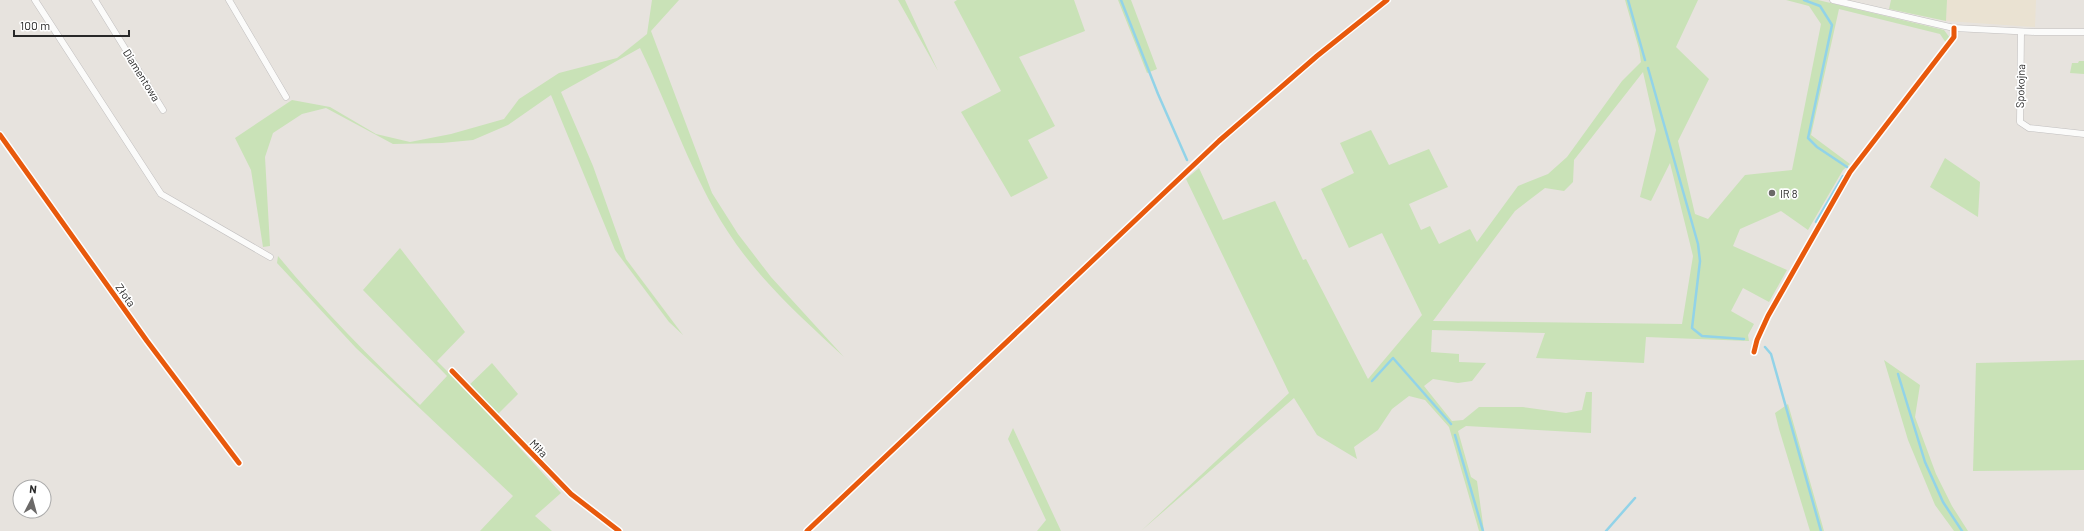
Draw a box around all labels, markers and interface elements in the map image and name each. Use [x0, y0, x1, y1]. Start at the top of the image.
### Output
scale bar [14, 12, 129, 38]
text: 100 m [20, 18, 50, 32]
street label: Diamentowa [121, 46, 163, 104]
street label: Spokojna [2013, 64, 2027, 108]
place label: IR 8 [1780, 187, 1798, 200]
marker: IR 8 [1767, 188, 1777, 198]
street label: Złota [113, 281, 139, 309]
street label: Miła [527, 436, 551, 460]
north arrow [12, 479, 52, 519]
text: N [29, 482, 37, 495]

